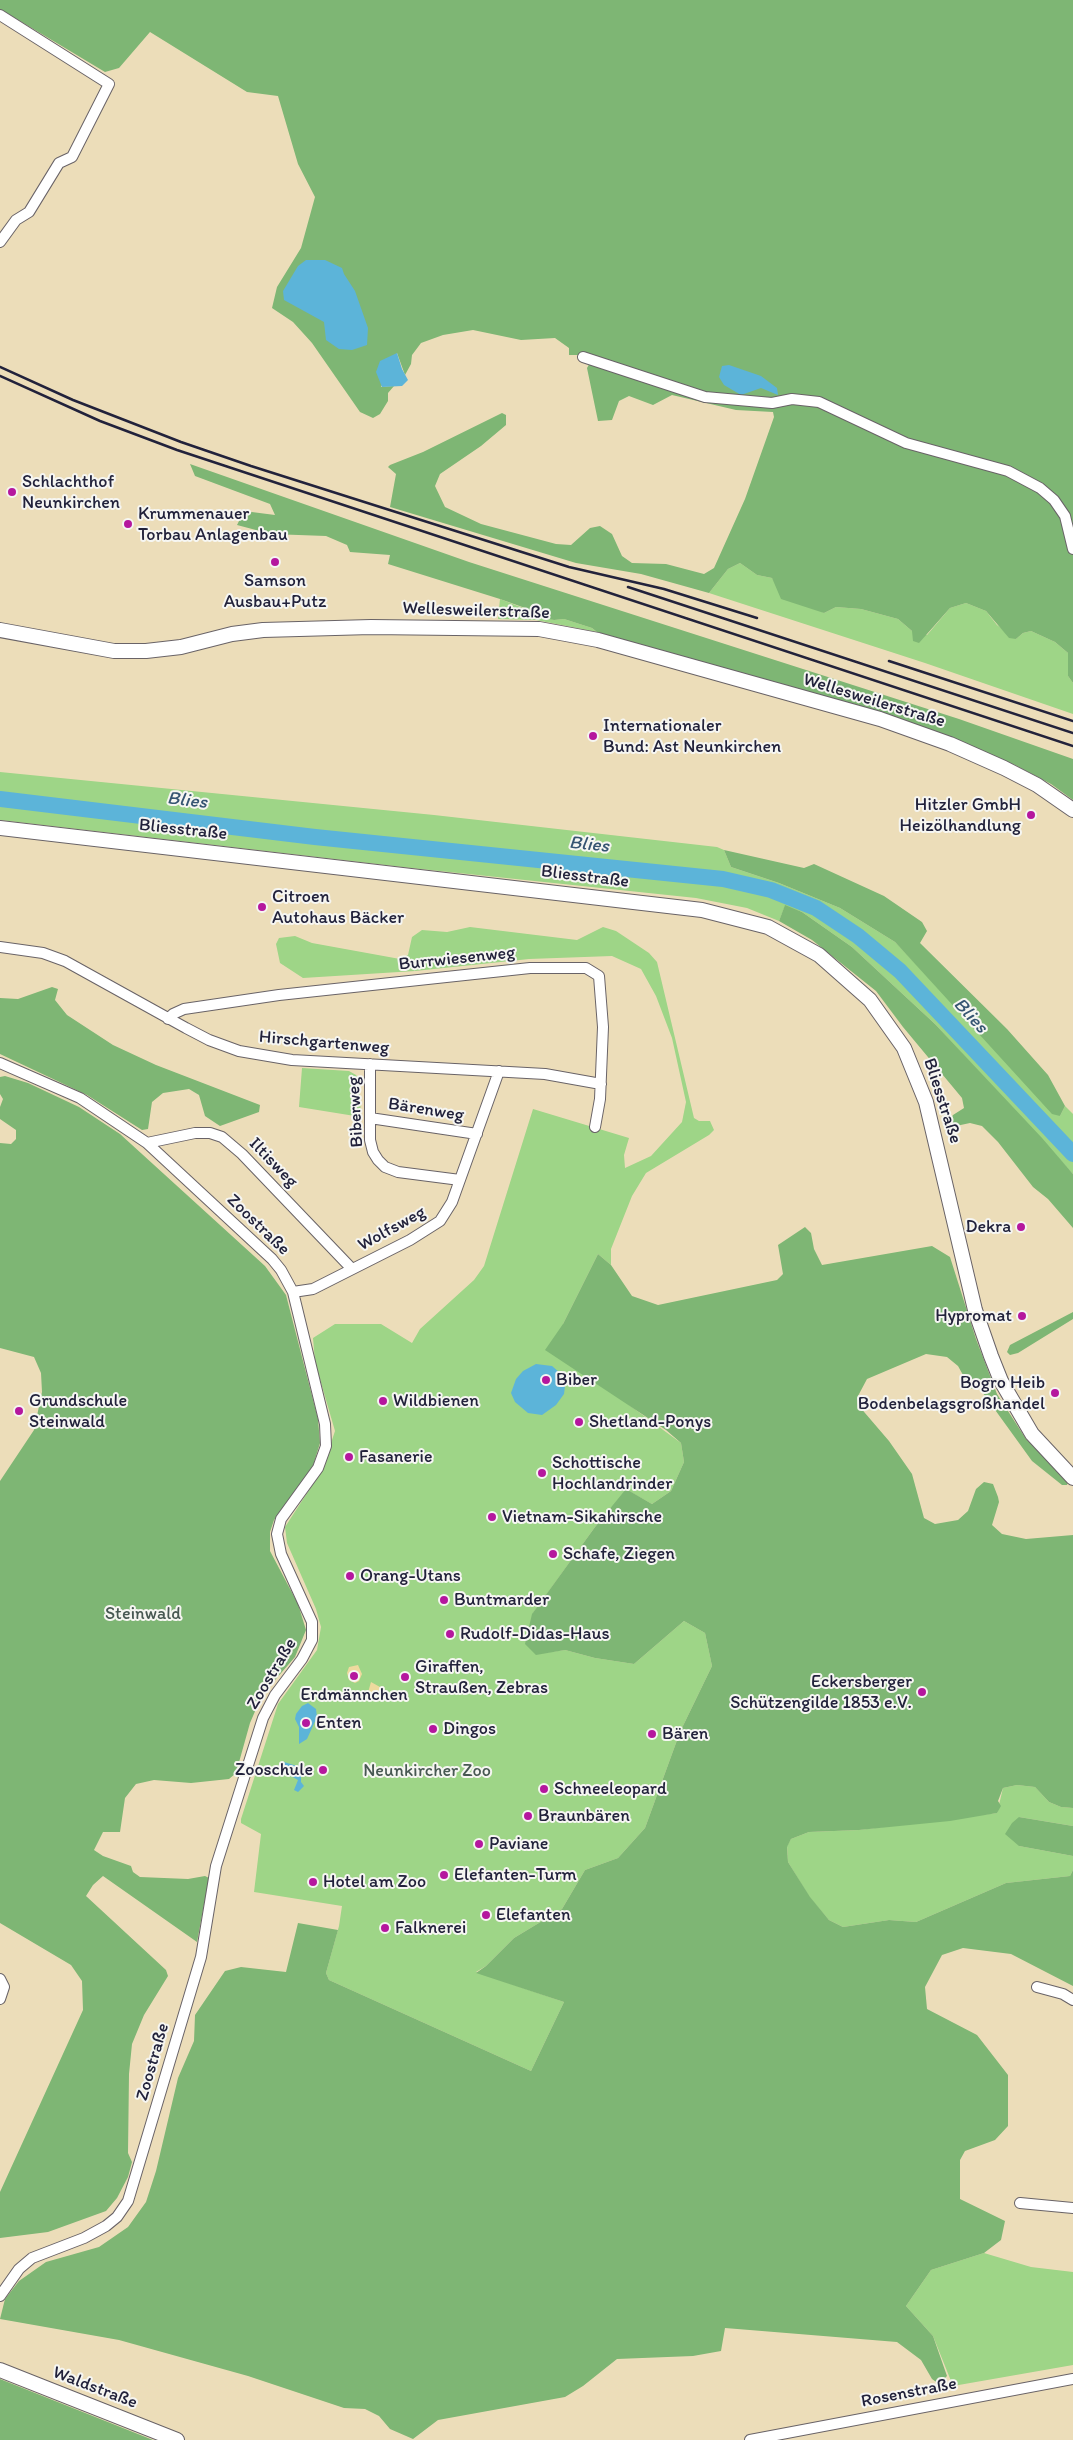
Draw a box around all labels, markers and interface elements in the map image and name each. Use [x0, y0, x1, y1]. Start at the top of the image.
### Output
place label: Schlachthof Neunkirchen [22, 471, 120, 514]
marker: Schlachthof Neunkirchen [6, 486, 18, 498]
place label: Krummenauer Torbau Anlagenbau [138, 503, 288, 546]
marker: Krummenauer Torbau Anlagenbau [122, 518, 134, 530]
marker: Samson Ausbau+Putz [269, 556, 281, 568]
place label: Samson Ausbau+Putz [224, 570, 326, 612]
street label: Wellesweilerstraße [402, 598, 550, 624]
street label: Wellesweilerstraße [800, 669, 948, 733]
place label: Internationaler Bund: Ast Neunkirchen [603, 715, 781, 758]
marker: Internationaler Bund: Ast Neunkirchen [587, 730, 599, 742]
water label: Blies [166, 787, 208, 815]
place label: Hitzler GmbH Heizölhandlung [900, 794, 1021, 836]
marker: Hitzler GmbH Heizölhandlung [1025, 809, 1037, 821]
street label: Bliesstraße [138, 815, 228, 845]
water label: Blies [568, 832, 610, 858]
street label: Bliesstraße [540, 861, 630, 893]
place label: Citroen Autohaus Bäcker [272, 886, 404, 929]
marker: Citroen Autohaus Bäcker [256, 901, 268, 913]
street label: Burrwiesenweg [398, 942, 516, 976]
water label: Blies [948, 994, 992, 1038]
street label: Hirschgartenweg [258, 1027, 390, 1059]
street label: Bliesstraße [918, 1056, 966, 1146]
street label: Biberweg [343, 1076, 369, 1148]
street label: Bärenweg [387, 1093, 465, 1127]
street label: Iltisweg [244, 1133, 302, 1193]
street label: Zoostraße [222, 1190, 294, 1260]
street label: Wolfsweg [354, 1202, 430, 1256]
place label: Dekra [966, 1216, 1011, 1238]
marker: Dekra [1015, 1221, 1027, 1233]
place label: Hypromat [935, 1305, 1012, 1327]
marker: Hypromat [1016, 1310, 1028, 1322]
place label: Biber [556, 1369, 597, 1391]
place label: Bogro Heib Bodenbelagsgroßhandel [858, 1372, 1045, 1415]
marker: Biber [540, 1374, 552, 1386]
marker: Bogro Heib Bodenbelagsgroßhandel [1049, 1387, 1061, 1399]
place label: Grundschule Steinwald [29, 1390, 127, 1432]
place label: Wildbienen [393, 1390, 479, 1412]
marker: Wildbienen [377, 1395, 389, 1407]
marker: Grundschule Steinwald [13, 1405, 25, 1417]
place label: Shetland-Ponys [589, 1411, 711, 1433]
marker: Shetland-Ponys [573, 1416, 585, 1428]
place label: Fasanerie [359, 1446, 432, 1468]
marker: Fasanerie [343, 1451, 355, 1463]
place label: Schottische Hochlandrinder [552, 1452, 672, 1495]
marker: Schottische Hochlandrinder [536, 1467, 548, 1479]
place label: Vietnam-Sikahirsche [502, 1506, 662, 1528]
marker: Vietnam-Sikahirsche [486, 1511, 498, 1523]
place label: Schafe, Ziegen [563, 1543, 675, 1565]
marker: Schafe, Ziegen [547, 1548, 559, 1560]
place label: Orang-Utans [360, 1565, 461, 1587]
marker: Orang-Utans [344, 1570, 356, 1582]
place label: Buntmarder [454, 1589, 549, 1611]
marker: Buntmarder [438, 1594, 450, 1606]
park label: Steinwald [105, 1603, 181, 1625]
place label: Rudolf-Didas-Haus [460, 1623, 609, 1645]
marker: Rudolf-Didas-Haus [444, 1628, 456, 1640]
street label: Zoostraße [242, 1634, 302, 1714]
place label: Giraffen, Straußen, Zebras [415, 1656, 548, 1698]
marker: Erdmännchen [348, 1670, 360, 1682]
marker: Giraffen, Straußen, Zebras [399, 1671, 411, 1683]
place label: Eckersberger Schützengilde 1853 e.V. [730, 1671, 912, 1714]
place label: Erdmännchen [300, 1684, 408, 1706]
marker: Eckersberger Schützengilde 1853 e.V. [916, 1686, 928, 1698]
place label: Enten [316, 1712, 362, 1734]
marker: Enten [300, 1717, 312, 1729]
place label: Dingos [443, 1718, 496, 1740]
marker: Dingos [427, 1723, 439, 1735]
place label: Bären [662, 1723, 708, 1745]
marker: Bären [646, 1728, 658, 1740]
place label: Zooschule [235, 1759, 313, 1781]
park label: Neunkircher Zoo [363, 1760, 491, 1782]
marker: Zooschule [317, 1764, 329, 1776]
place label: Schneeleopard [554, 1778, 667, 1800]
marker: Schneeleopard [538, 1783, 550, 1795]
place label: Braunbären [538, 1805, 630, 1827]
marker: Braunbären [522, 1810, 534, 1822]
place label: Paviane [489, 1833, 548, 1855]
marker: Paviane [473, 1838, 485, 1850]
place label: Elefanten-Turm [454, 1864, 577, 1886]
marker: Elefanten-Turm [438, 1869, 450, 1881]
place label: Hotel am Zoo [323, 1871, 426, 1893]
marker: Hotel am Zoo [307, 1876, 319, 1888]
place label: Elefanten [496, 1904, 571, 1926]
marker: Elefanten [480, 1909, 492, 1921]
place label: Falknerei [395, 1917, 466, 1939]
marker: Falknerei [379, 1922, 391, 1934]
street label: Zoostraße [132, 2021, 174, 2103]
street label: Waldstraße [50, 2362, 140, 2414]
street label: Rosenstraße [859, 2373, 959, 2413]

